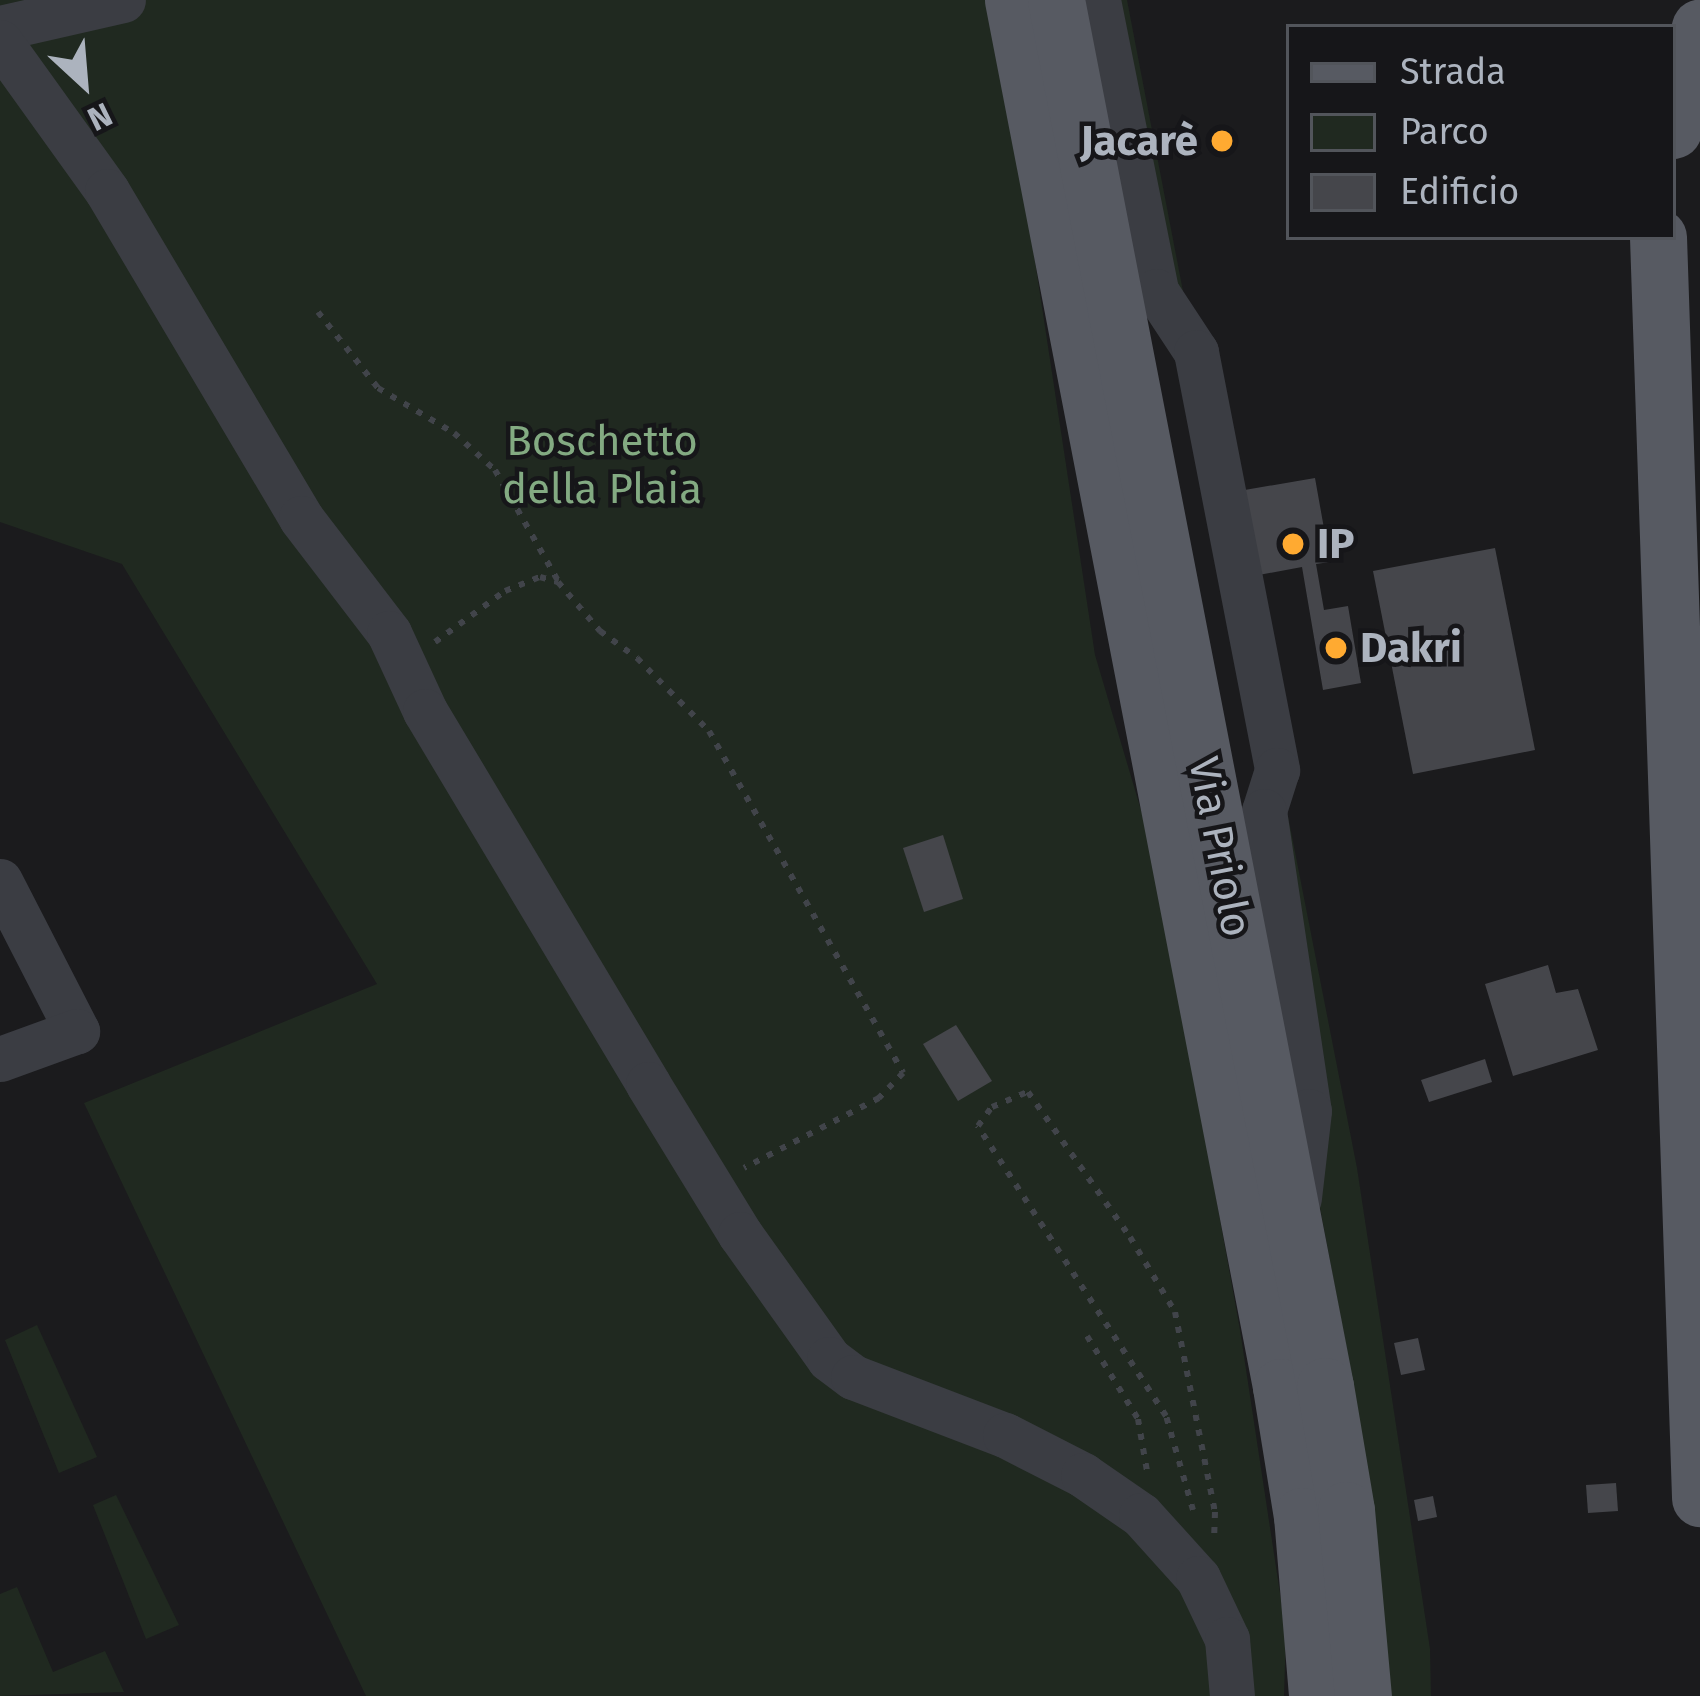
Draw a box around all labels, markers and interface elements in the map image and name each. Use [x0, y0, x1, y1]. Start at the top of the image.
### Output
north arrow [24, 24, 144, 144]
legend [1286, 24, 1676, 240]
text: Strada [1400, 50, 1506, 94]
text: N [81, 94, 118, 139]
text: Parco [1400, 110, 1489, 154]
place label: Jacarè [1080, 116, 1198, 166]
marker: Jacarè [1209, 128, 1235, 154]
text: Edificio [1400, 170, 1519, 214]
park label: Boschetto della Plaia [502, 416, 702, 514]
place label: IP [1317, 519, 1355, 569]
marker: IP [1280, 531, 1306, 557]
place label: Dakri [1360, 623, 1462, 673]
marker: Dakri [1323, 635, 1349, 661]
street label: Via Priolo [1178, 753, 1262, 941]

